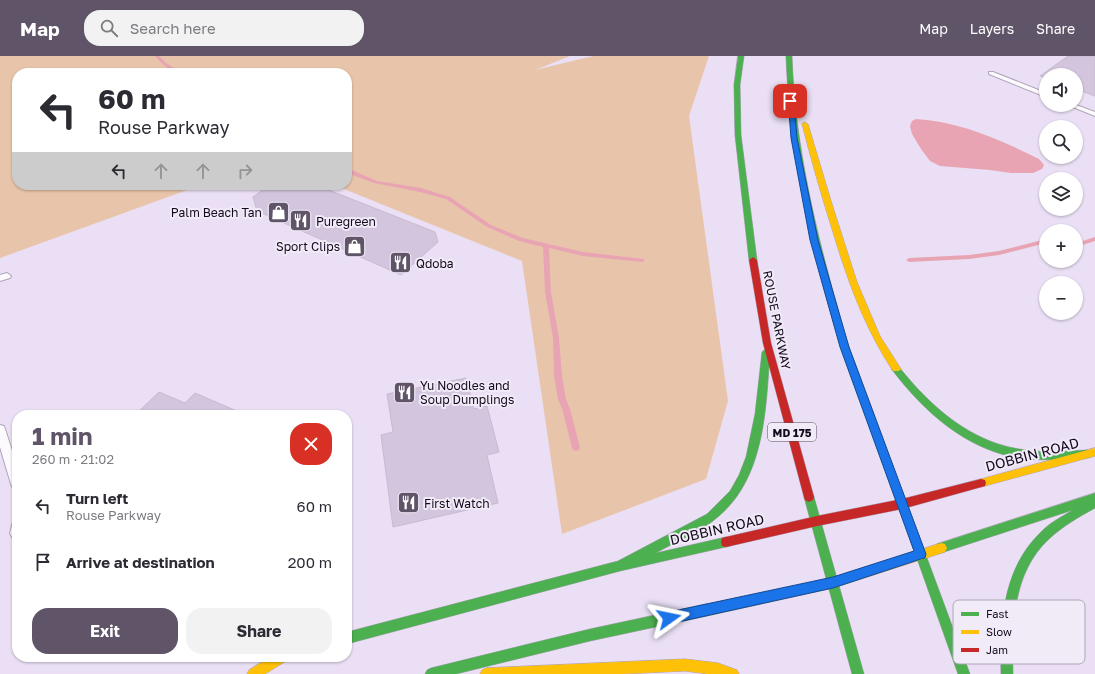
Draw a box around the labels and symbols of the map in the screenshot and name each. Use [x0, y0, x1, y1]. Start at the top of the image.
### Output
pin [773, 84, 807, 118]
shop icon: Palm Beach Tan [265, 199, 291, 225]
place label: Palm Beach Tan [171, 205, 262, 220]
restaurant icon: Puregreen [287, 208, 313, 234]
place label: Puregreen [316, 214, 376, 229]
shop icon: Sport Clips [342, 233, 368, 259]
place label: Sport Clips [276, 239, 340, 254]
restaurant icon: Qdoba [387, 250, 413, 276]
place label: Qdoba [416, 256, 454, 271]
street label: ROUSE PARKWAY [760, 269, 794, 371]
place label: Yu Noodles and Soup Dumplings [420, 378, 514, 407]
restaurant icon: Yu Noodles and Soup Dumplings [392, 379, 418, 405]
road number: MD 175 [768, 423, 816, 441]
street label: DOBBIN ROAD [983, 433, 1081, 475]
restaurant icon: First Watch [395, 490, 421, 516]
place label: First Watch [424, 496, 490, 511]
street label: DOBBIN ROAD [668, 510, 766, 548]
position arrow [648, 597, 690, 639]
legend [953, 600, 1085, 664]
text: Fast [986, 607, 1009, 620]
text: Slow [986, 625, 1012, 638]
text: Jam [986, 643, 1008, 656]

